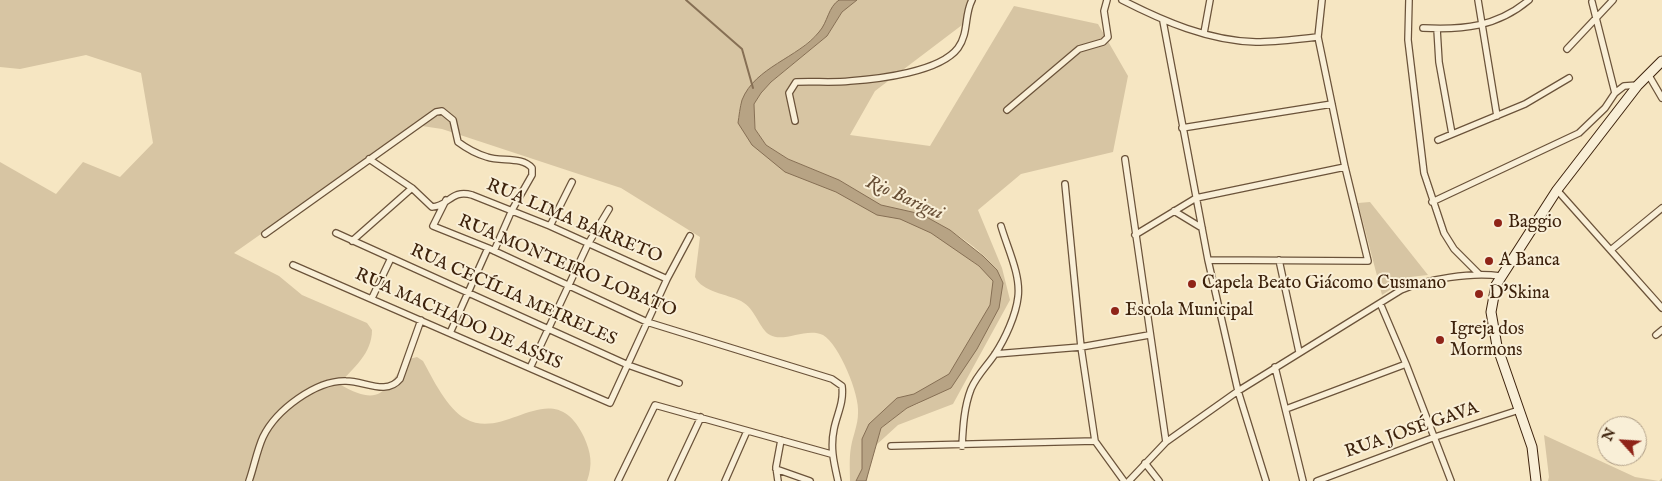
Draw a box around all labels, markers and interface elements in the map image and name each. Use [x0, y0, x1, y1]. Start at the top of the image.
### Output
water label: Rio Barigui [862, 172, 946, 226]
street label: RUA LIMA BARRETO [483, 175, 665, 269]
street label: RUA MONTEIRO LOBATO [455, 211, 679, 323]
place label: Baggio [1508, 212, 1562, 234]
marker: Baggio [1492, 217, 1504, 229]
street label: RUA CECÍLIA MEIRELES [406, 241, 620, 351]
place label: A Banca [1499, 250, 1560, 272]
marker: A Banca [1483, 255, 1495, 267]
street label: RUA MACHADO DE ASSIS [351, 264, 565, 376]
place label: Capela Beato Giácomo Cusmano [1202, 273, 1446, 295]
marker: Capela Beato Giácomo Cusmano [1186, 278, 1198, 290]
place label: D'Skina [1489, 283, 1549, 305]
marker: D'Skina [1473, 288, 1485, 300]
place label: Escola Municipal [1125, 300, 1253, 322]
marker: Escola Municipal [1109, 305, 1121, 317]
place label: Igreja dos Mormons [1450, 319, 1524, 362]
marker: Igreja dos Mormons [1434, 334, 1446, 346]
street label: RUA JOSÉ GAVA [1342, 398, 1482, 464]
north arrow [1597, 416, 1647, 466]
text: N [1599, 425, 1620, 444]

